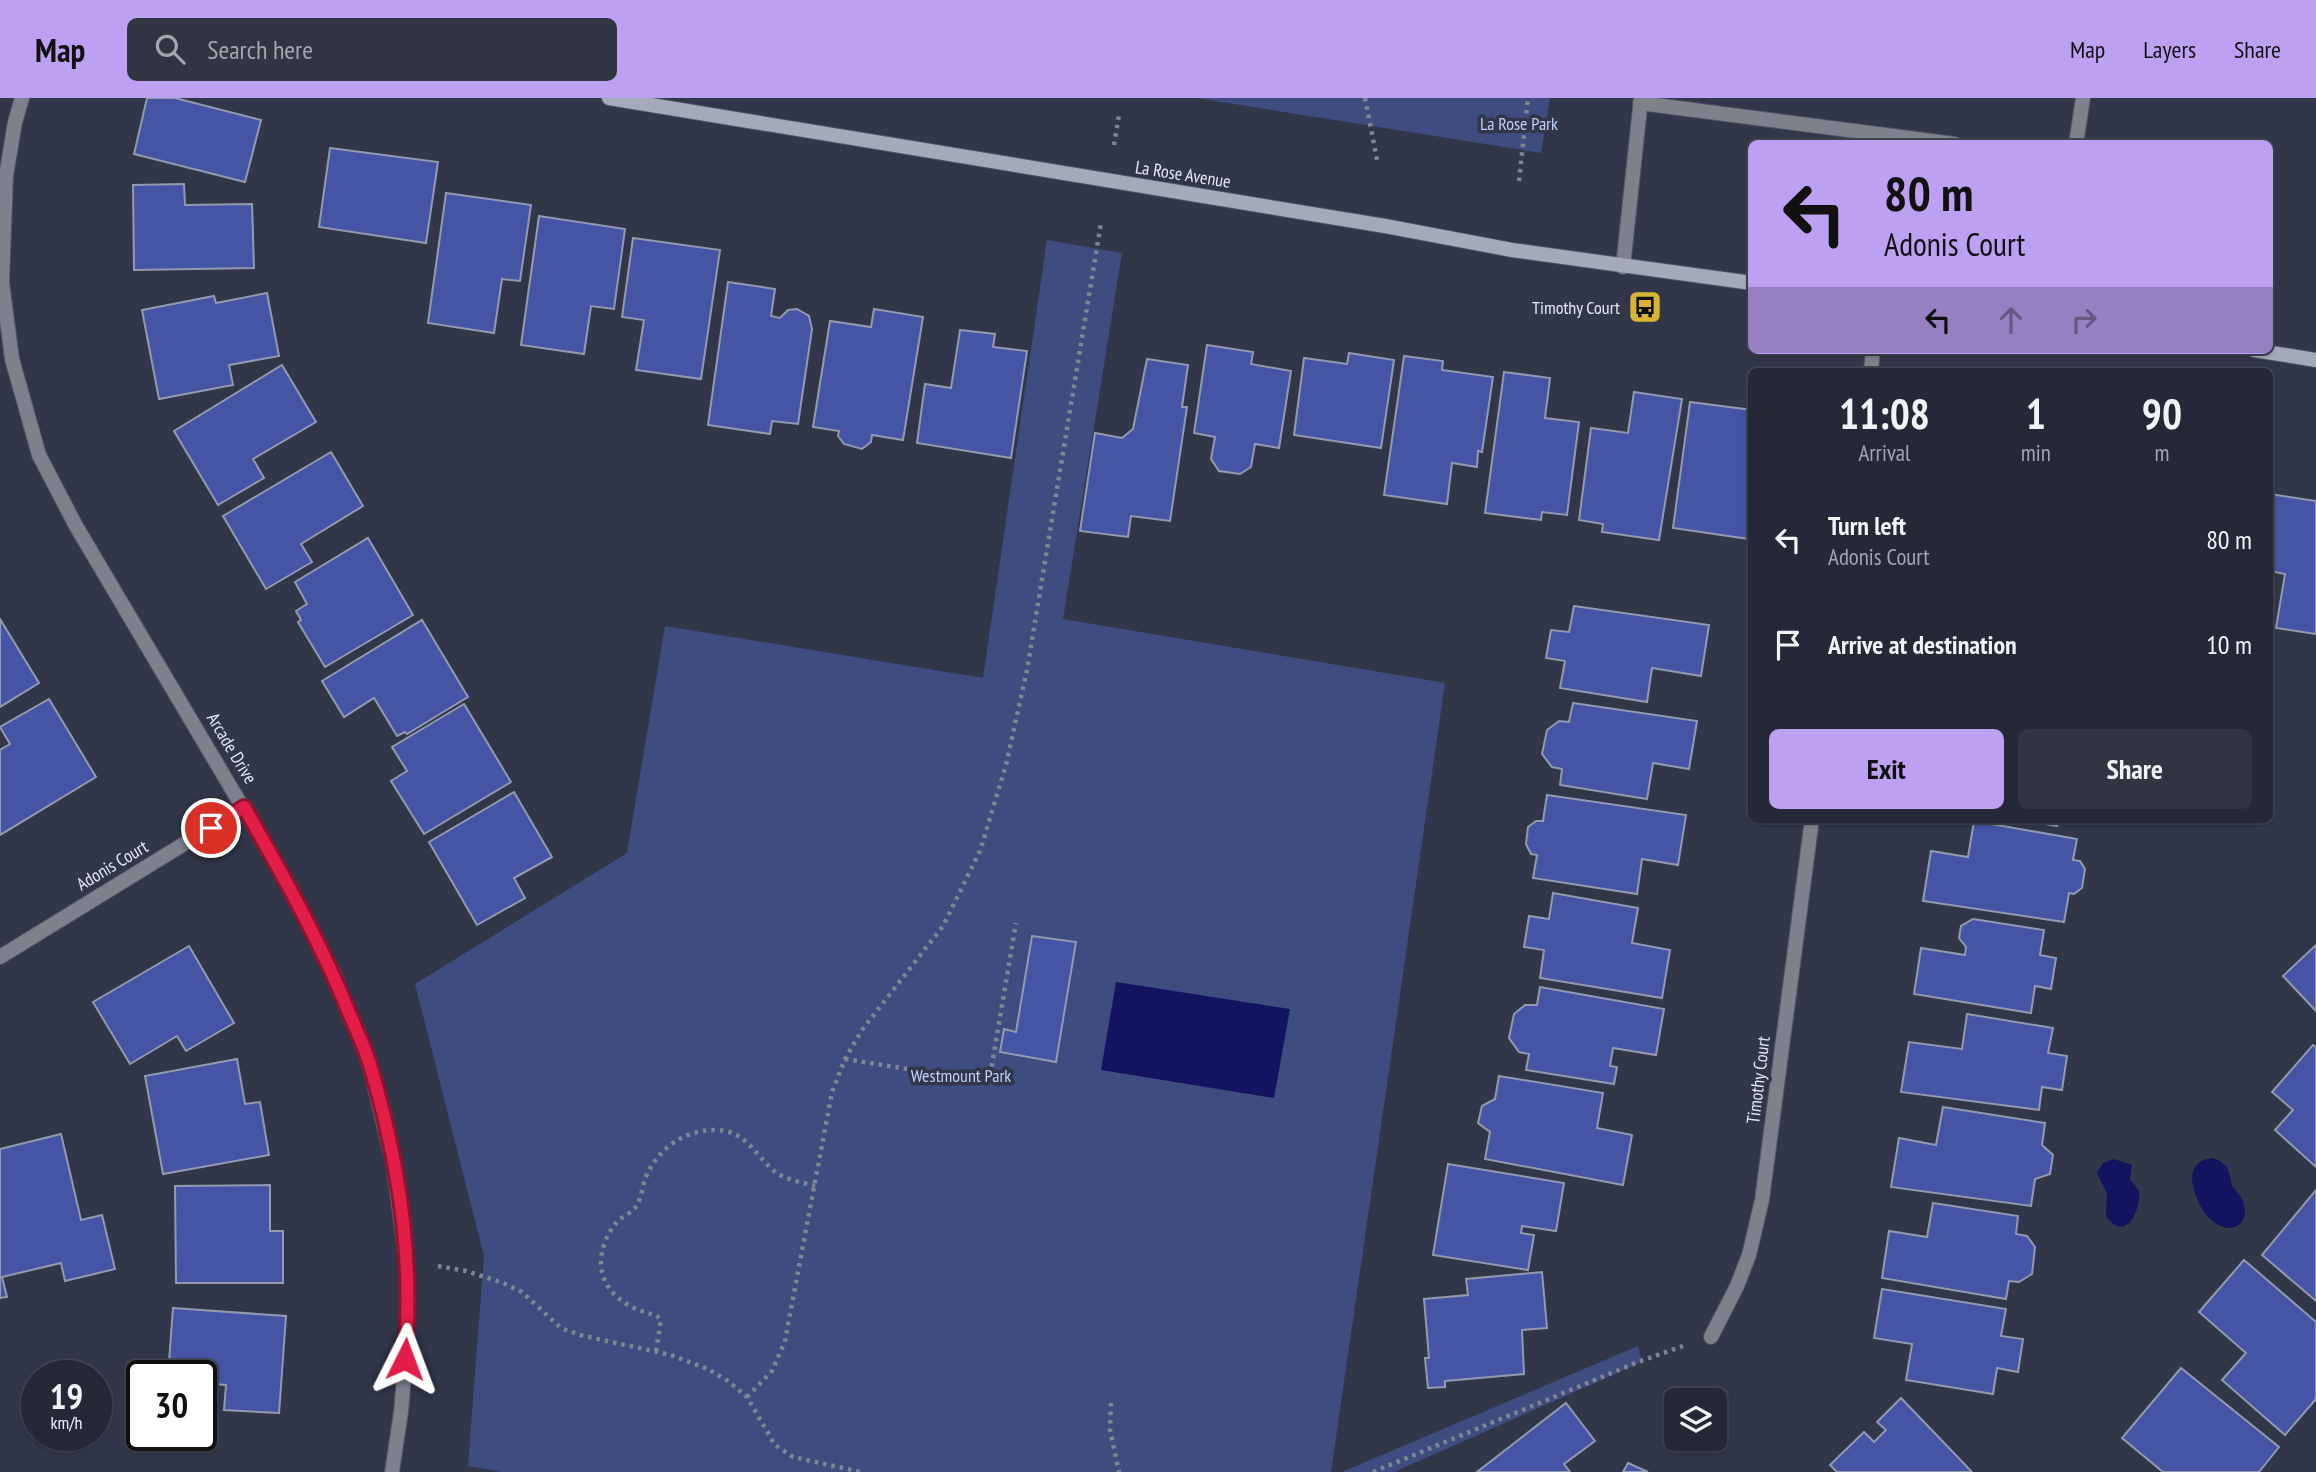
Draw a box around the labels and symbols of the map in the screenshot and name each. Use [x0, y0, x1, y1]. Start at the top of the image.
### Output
park label: La Rose Park [1480, 112, 1558, 135]
street label: La Rose Avenue [1134, 155, 1232, 193]
bus stop icon: Timothy Court [1626, 288, 1664, 326]
place label: Timothy Court [1532, 296, 1620, 319]
street label: Arcade Drive [202, 708, 262, 788]
pin [181, 798, 241, 858]
street label: Adonis Court [72, 835, 152, 895]
street label: Timothy Court [1741, 1035, 1775, 1125]
park label: Westmount Park [911, 1064, 1011, 1087]
position arrow [368, 1322, 442, 1396]
speed limit sign: 30 [126, 1360, 217, 1451]

